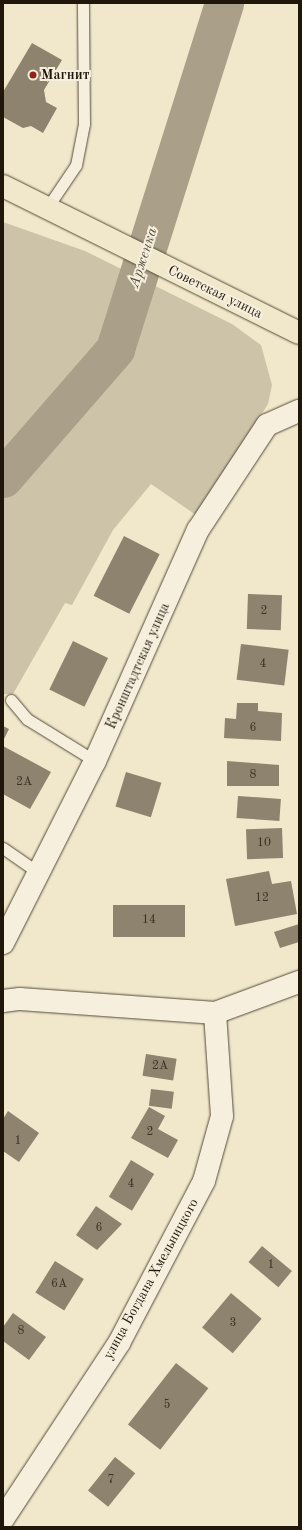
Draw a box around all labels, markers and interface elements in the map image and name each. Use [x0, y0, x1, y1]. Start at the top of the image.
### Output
place label: Магнит [41, 67, 89, 83]
marker: Магнит [28, 70, 38, 80]
water label: Арженка [126, 226, 162, 290]
street label: Советская улица [165, 262, 265, 322]
street label: Кронштадтская улица [103, 600, 173, 732]
house number: 2 [261, 605, 267, 619]
house number: 4 [260, 658, 266, 672]
house number: 6 [250, 722, 256, 736]
house number: 8 [250, 769, 256, 783]
house number: 2А [16, 776, 32, 790]
house number: 10 [257, 837, 271, 851]
house number: 12 [255, 892, 269, 906]
house number: 14 [142, 914, 156, 928]
house number: 2А [152, 1060, 168, 1074]
house number: 2 [147, 1126, 153, 1140]
house number: 1 [15, 1135, 21, 1149]
house number: 4 [128, 1178, 134, 1192]
street label: улица Богдана Хмельницкого [100, 1196, 202, 1362]
house number: 6 [96, 1222, 102, 1236]
house number: 1 [268, 1259, 274, 1273]
house number: 6А [51, 1278, 67, 1292]
house number: 3 [230, 1317, 236, 1331]
house number: 8 [18, 1325, 24, 1339]
house number: 5 [164, 1399, 170, 1413]
house number: 7 [108, 1474, 114, 1488]

